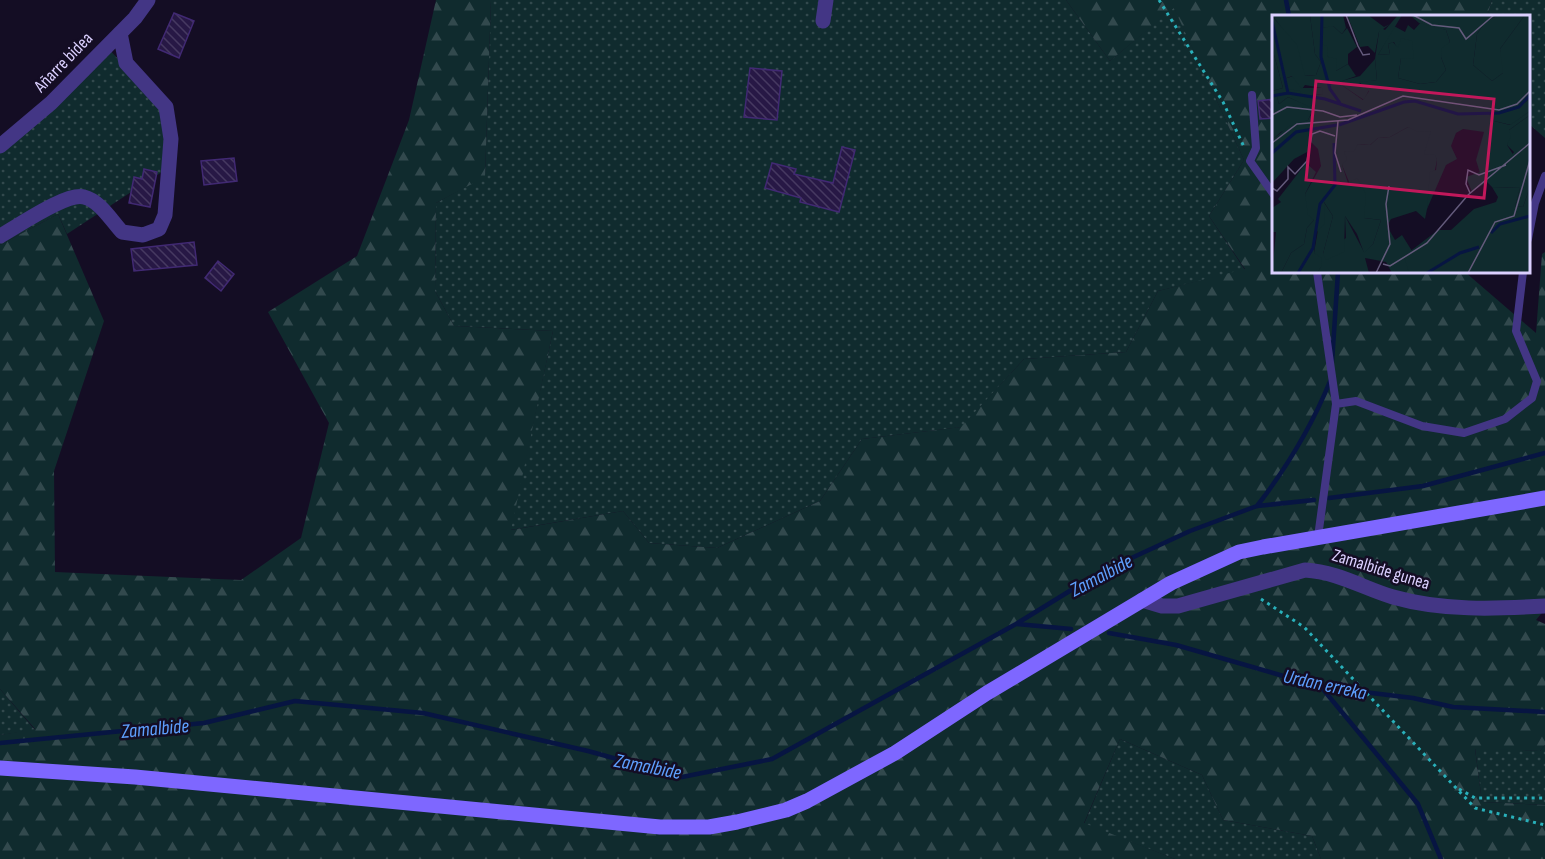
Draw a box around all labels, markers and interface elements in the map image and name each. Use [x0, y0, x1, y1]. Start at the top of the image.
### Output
inset map [1272, 15, 1530, 273]
street label: Añarre bidea [29, 28, 97, 97]
street label: Zamalbide gunea [1329, 545, 1432, 594]
water label: Zamalbide [1065, 549, 1137, 603]
water label: Urdan erreka [1281, 664, 1369, 706]
water label: Zamalbide [119, 714, 190, 744]
water label: Zamalbide [611, 749, 684, 785]

